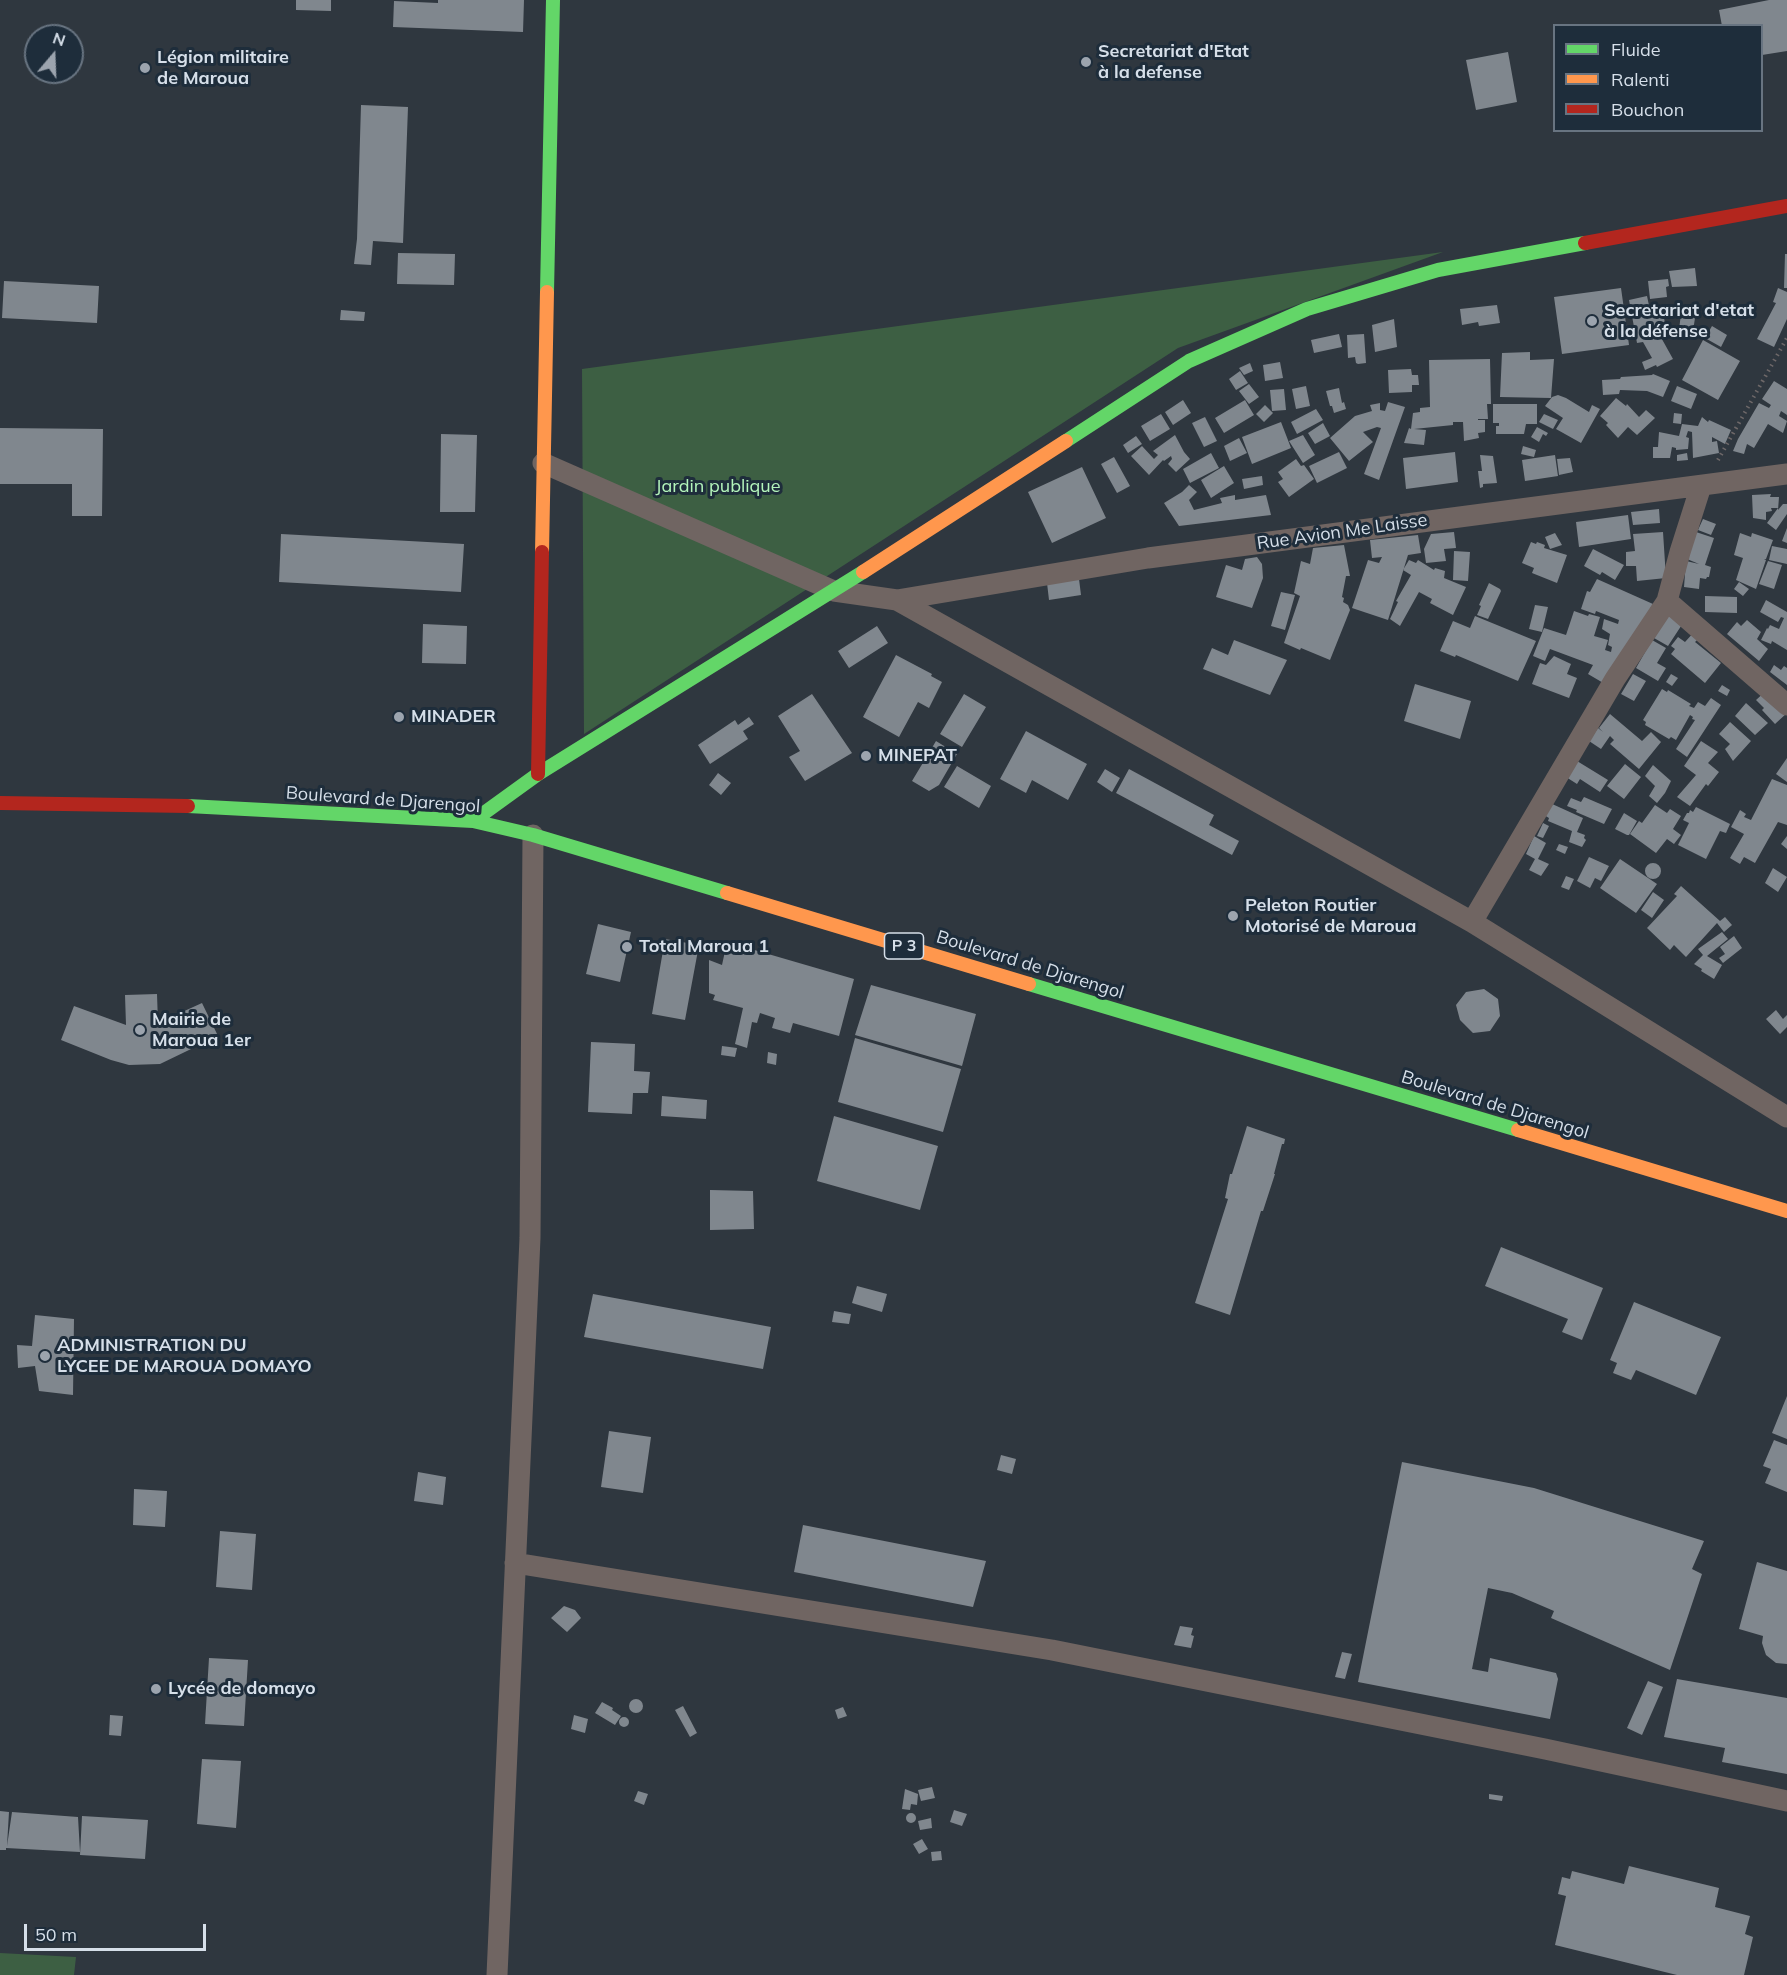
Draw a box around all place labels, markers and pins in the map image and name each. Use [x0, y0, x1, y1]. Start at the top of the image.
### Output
place label: Secretariat d'Etat à la defense [1098, 41, 1249, 84]
place label: Légion militaire de Maroua [157, 47, 289, 90]
marker: Secretariat d'Etat à la defense [1079, 55, 1093, 69]
marker: Légion militaire de Maroua [138, 61, 152, 75]
place label: Secretariat d'etat à la défense [1604, 300, 1754, 342]
marker: Secretariat d'etat à la défense [1585, 314, 1599, 328]
place label: MINADER [411, 706, 496, 728]
marker: MINADER [392, 710, 406, 724]
place label: MINEPAT [878, 745, 957, 767]
marker: MINEPAT [859, 749, 873, 763]
place label: Peleton Routier Motorisé de Maroua [1245, 895, 1416, 938]
marker: Peleton Routier Motorisé de Maroua [1226, 909, 1240, 923]
place label: Total Maroua 1 [639, 936, 769, 958]
marker: Total Maroua 1 [620, 940, 634, 954]
place label: Mairie de Maroua 1er [152, 1009, 251, 1052]
marker: Mairie de Maroua 1er [133, 1023, 147, 1037]
place label: ADMINISTRATION DU LYCEE DE MAROUA DOMAYO [57, 1335, 312, 1378]
marker: ADMINISTRATION DU LYCEE DE MAROUA DOMAYO [38, 1349, 52, 1363]
place label: Lycée de domayo [168, 1678, 316, 1700]
marker: Lycée de domayo [149, 1682, 163, 1696]

